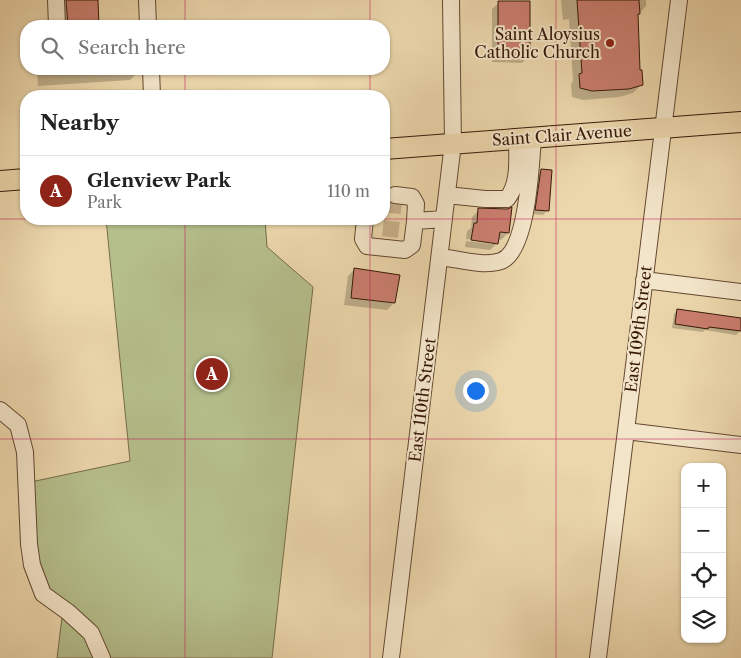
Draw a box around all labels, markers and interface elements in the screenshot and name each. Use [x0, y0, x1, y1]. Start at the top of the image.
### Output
search box [20, 20, 390, 75]
place label: Saint Aloysius Catholic Church [474, 24, 600, 62]
icon: search [38, 34, 66, 62]
text: Search here [78, 36, 186, 59]
marker: Saint Aloysius Catholic Church [604, 37, 616, 49]
text: Nearby [40, 110, 119, 135]
street label: Saint Clair Avenue [491, 120, 633, 150]
text: Glenview Park [87, 169, 231, 192]
text: A [50, 181, 62, 201]
text: 110 m [327, 181, 370, 201]
text: Park [87, 192, 122, 212]
street label: East 109th Street [620, 264, 656, 394]
street label: East 110th Street [404, 336, 440, 463]
pin: A [196, 355, 228, 393]
your location [463, 378, 489, 404]
map controls [681, 463, 726, 643]
button: + [681, 463, 726, 508]
button: − [681, 508, 726, 553]
button: locate [681, 553, 726, 598]
button: layers [681, 598, 726, 643]

